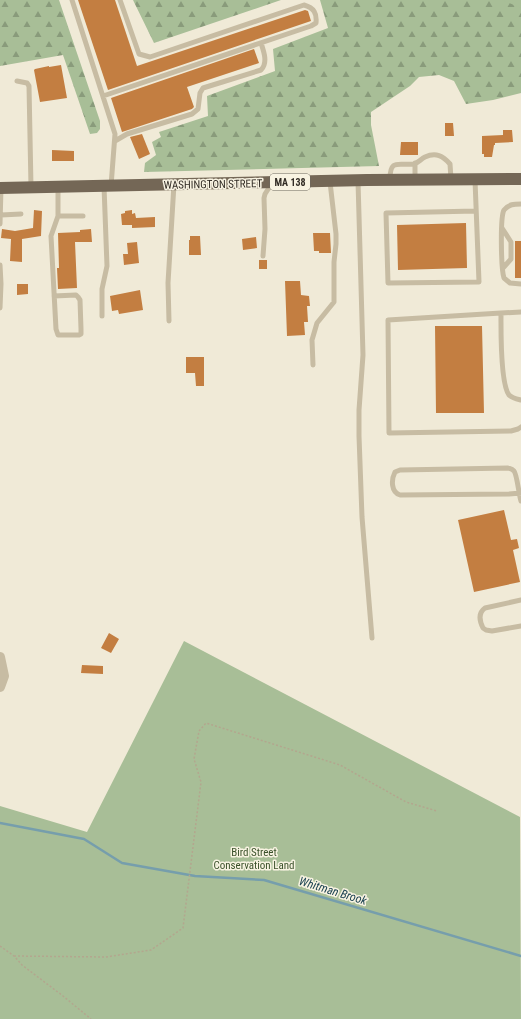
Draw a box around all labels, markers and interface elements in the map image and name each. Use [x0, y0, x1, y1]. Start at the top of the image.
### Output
road number: MA 138 [270, 174, 310, 190]
street label: WASHINGTON STREET [164, 177, 263, 192]
park label: Bird Street Conservation Land [213, 846, 295, 872]
water label: Whitman Brook [297, 874, 369, 908]

